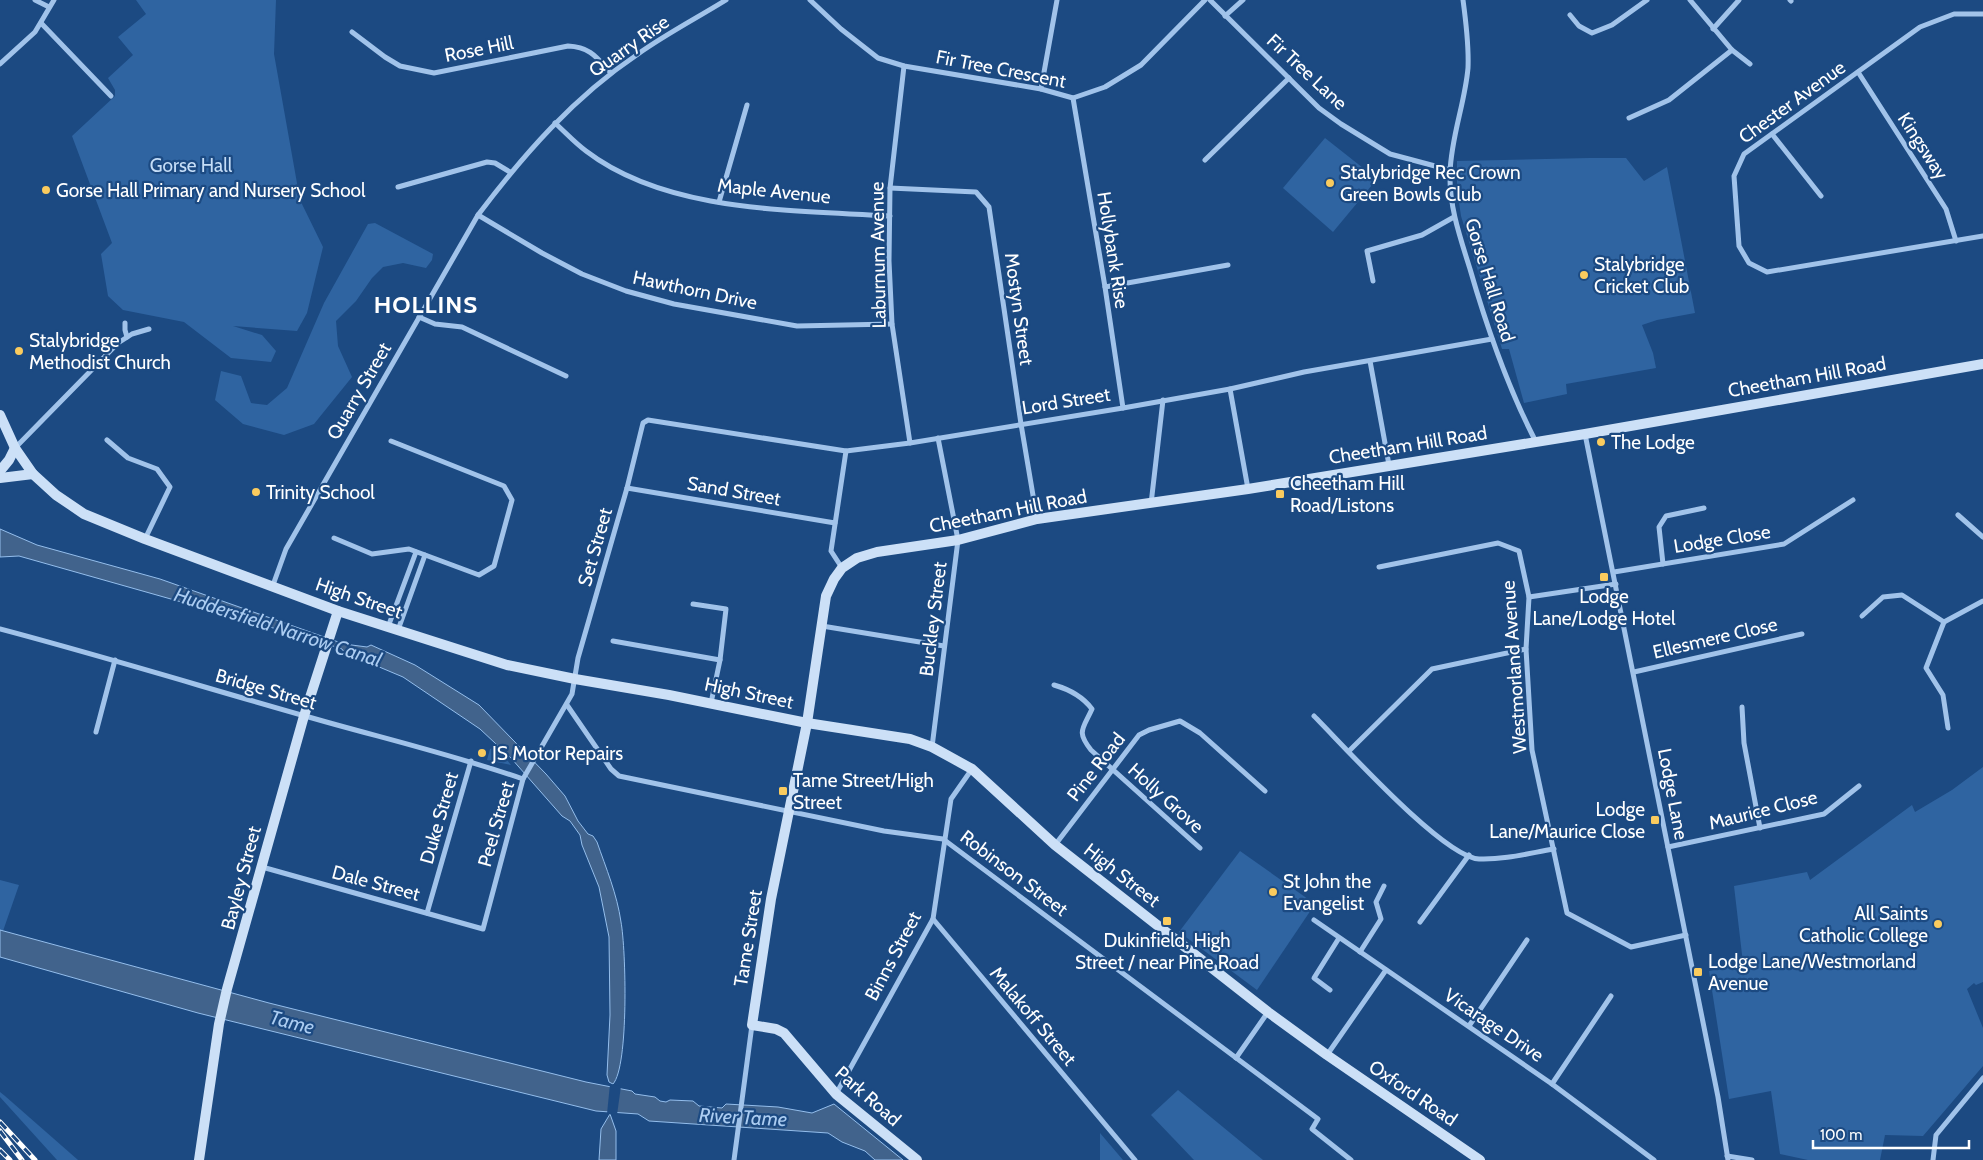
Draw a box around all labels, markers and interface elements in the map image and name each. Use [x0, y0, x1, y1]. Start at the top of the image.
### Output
street label: Quarry Rise [585, 10, 674, 82]
street label: Fir Tree Lane [1262, 29, 1352, 115]
street label: Rose Hill [443, 31, 516, 67]
street label: Fir Tree Crescent [934, 45, 1069, 93]
street label: Chester Avenue [1734, 55, 1850, 148]
street label: Kingsway [1893, 108, 1953, 184]
park label: Gorse Hall [150, 154, 233, 177]
place label: Stalybridge Rec Crown Green Bowls Club [1340, 161, 1521, 206]
street label: Maple Avenue [716, 174, 832, 208]
marker: Stalybridge Rec Crown Green Bowls Club [1324, 177, 1336, 189]
place label: Gorse Hall Primary and Nursery School [56, 179, 366, 202]
street label: Laburnum Avenue [865, 181, 891, 329]
marker: Gorse Hall Primary and Nursery School [40, 184, 52, 196]
street label: Hollybank Rise [1092, 190, 1134, 310]
street label: Gorse Hall Road [1460, 216, 1520, 344]
street label: Mostyn Street [1000, 251, 1038, 367]
place label: Stalybridge Cricket Club [1594, 253, 1689, 298]
street label: Hawthorn Drive [631, 266, 760, 314]
marker: Stalybridge Cricket Club [1578, 269, 1590, 281]
district label: HOLLINS [374, 290, 478, 319]
place label: Stalybridge Methodist Church [29, 329, 171, 374]
street label: Quarry Street [322, 338, 396, 444]
marker: Stalybridge Methodist Church [13, 345, 25, 357]
street label: Cheetham Hill Road [1726, 352, 1888, 402]
street label: Lord Street [1020, 383, 1112, 419]
street label: Cheetham Hill Road [1327, 421, 1489, 469]
place label: The Lodge [1611, 431, 1695, 454]
marker: The Lodge [1595, 436, 1607, 448]
street label: Sand Street [685, 471, 783, 511]
place label: Cheetham Hill Road/Listons [1290, 472, 1405, 517]
place label: Trinity School [266, 481, 375, 504]
street label: Cheetham Hill Road [927, 484, 1089, 538]
marker: Trinity School [250, 486, 262, 498]
marker: Cheetham Hill Road/Listons [1274, 488, 1286, 500]
street label: Set Street [573, 505, 617, 589]
street label: Lodge Close [1672, 520, 1772, 558]
street label: Buckley Street [915, 560, 951, 678]
marker: Lodge Lane/Lodge Hotel [1598, 571, 1610, 583]
street label: High Street [313, 572, 406, 624]
street label: Westmorland Avenue [1496, 579, 1532, 754]
water label: Huddersfield Narrow Canal [171, 582, 385, 672]
place label: Lodge Lane/Lodge Hotel [1533, 585, 1676, 630]
street label: Ellesmere Close [1650, 612, 1780, 664]
street label: Bridge Street [213, 664, 320, 715]
street label: High Street [703, 672, 796, 714]
street label: Pine Road [1062, 728, 1130, 806]
place label: JS Motor Repairs [491, 742, 623, 765]
street label: Lodge Lane [1653, 746, 1693, 842]
marker: JS Motor Repairs [476, 747, 488, 759]
street label: Holly Grove [1123, 758, 1209, 838]
street label: Duke Street [415, 769, 463, 867]
place label: Tame Street/High Street [793, 769, 934, 814]
street label: Peel Street [473, 778, 519, 869]
marker: Tame Street/High Street [777, 785, 789, 797]
street label: Maurice Close [1706, 785, 1820, 835]
place label: Lodge Lane/Maurice Close [1489, 798, 1645, 843]
marker: Lodge Lane/Maurice Close [1649, 814, 1661, 826]
street label: Bayley Street [216, 823, 266, 932]
street label: Robinson Street [956, 825, 1073, 921]
street label: High Street [1079, 838, 1165, 912]
street label: Dale Street [330, 860, 423, 906]
place label: St John the Evangelist [1283, 870, 1371, 915]
marker: St John the Evangelist [1267, 886, 1279, 898]
street label: Tame Street [729, 887, 767, 988]
place label: All Saints Catholic College [1799, 902, 1928, 947]
street label: Binns Street [860, 907, 926, 1004]
marker: Dukinfield, High Street / near Pine Road [1161, 915, 1173, 927]
marker: All Saints Catholic College [1932, 918, 1944, 930]
place label: Dukinfield, High Street / near Pine Road [1075, 929, 1259, 974]
place label: Lodge Lane/Westmorland Avenue [1708, 950, 1916, 995]
street label: Malakoff Street [985, 962, 1081, 1071]
marker: Lodge Lane/Westmorland Avenue [1692, 966, 1704, 978]
street label: Vicarage Drive [1440, 983, 1548, 1067]
water label: Tame [267, 1005, 317, 1039]
street label: Oxford Road [1364, 1055, 1462, 1131]
street label: Park Road [830, 1061, 906, 1131]
water label: River Tame [698, 1103, 788, 1131]
scale bar [1813, 1118, 1969, 1150]
text: 100 m [1820, 1126, 1862, 1144]

